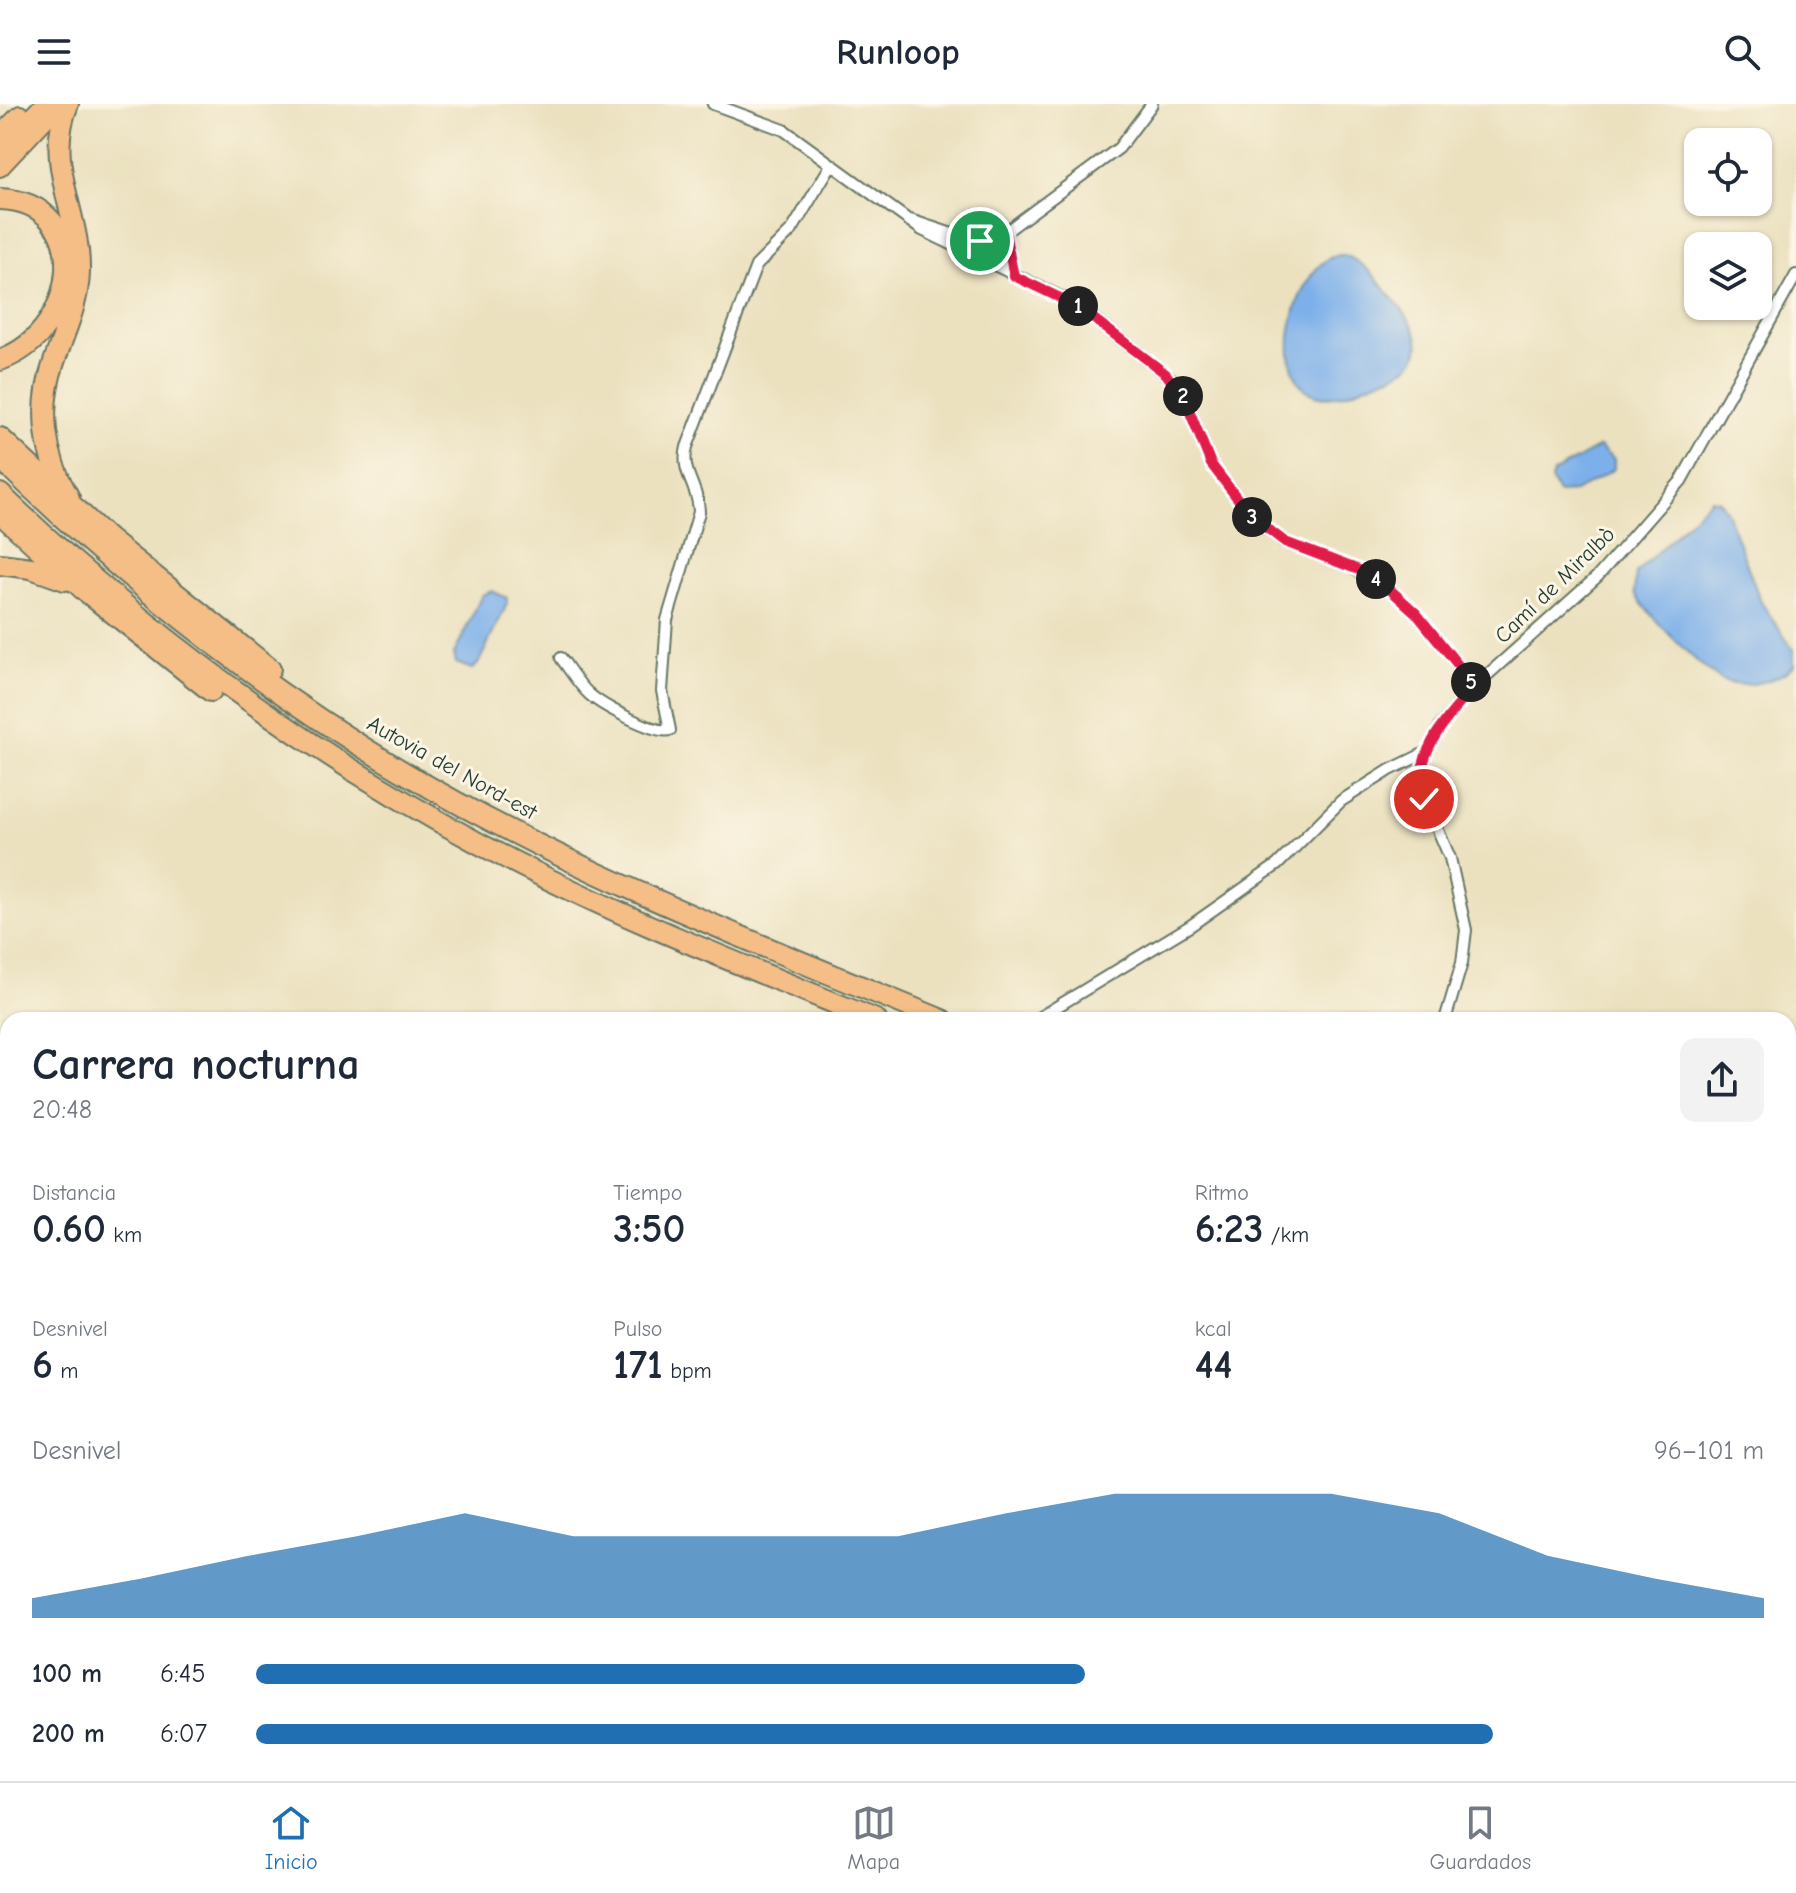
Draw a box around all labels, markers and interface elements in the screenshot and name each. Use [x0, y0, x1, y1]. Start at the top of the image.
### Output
icon: menu [32, 30, 76, 74]
icon: search [1720, 30, 1764, 74]
text: Runloop [836, 32, 960, 73]
map controls [1684, 128, 1772, 320]
button: locate [1684, 128, 1772, 216]
pin [946, 207, 1014, 275]
icon: arrive [958, 219, 1002, 263]
button: layers [1684, 232, 1772, 320]
pin: 1 [1058, 286, 1098, 326]
text: 1 [1074, 293, 1082, 319]
pin: 2 [1163, 376, 1203, 416]
text: 2 [1178, 383, 1188, 409]
pin: 3 [1232, 497, 1272, 537]
text: 3 [1247, 504, 1257, 530]
street label: Camí de Miralbò [1490, 521, 1620, 649]
pin: 4 [1356, 559, 1396, 599]
text: 4 [1371, 566, 1381, 592]
pin: 5 [1451, 662, 1491, 702]
text: 5 [1465, 669, 1477, 695]
street label: Autovia del Nord-est [363, 711, 542, 826]
pin [1390, 765, 1458, 833]
icon: check [1402, 777, 1446, 821]
button: share [1680, 1038, 1764, 1122]
text: Carrera nocturna [32, 1039, 360, 1090]
text: 20:48 [32, 1095, 92, 1125]
text: Distancia [32, 1180, 116, 1206]
text: Tiempo [613, 1180, 682, 1206]
text: Ritmo [1195, 1180, 1249, 1206]
text: 0.60 [32, 1206, 106, 1252]
text: 3:50 [613, 1206, 685, 1252]
text: 6:23 [1195, 1206, 1264, 1252]
text: km [106, 1222, 142, 1248]
text: /km [1264, 1222, 1309, 1248]
text: Desnivel [32, 1316, 108, 1342]
text: Pulso [613, 1316, 662, 1342]
text: kcal [1195, 1316, 1232, 1342]
text: 6 [32, 1342, 53, 1388]
text: 171 [613, 1342, 663, 1388]
text: 44 [1195, 1342, 1232, 1388]
text: m [53, 1358, 78, 1384]
text: bpm [663, 1358, 712, 1384]
text: Desnivel [32, 1436, 122, 1466]
text: 96–101 m [1654, 1436, 1764, 1466]
text: 100 m [32, 1659, 102, 1689]
text: 6:45 [160, 1659, 205, 1689]
text: 200 m [32, 1719, 105, 1749]
text: 6:07 [160, 1719, 207, 1749]
tab: Inicio [265, 1801, 318, 1875]
tab: Mapa [847, 1801, 900, 1875]
tab: Guardados [1430, 1801, 1531, 1875]

